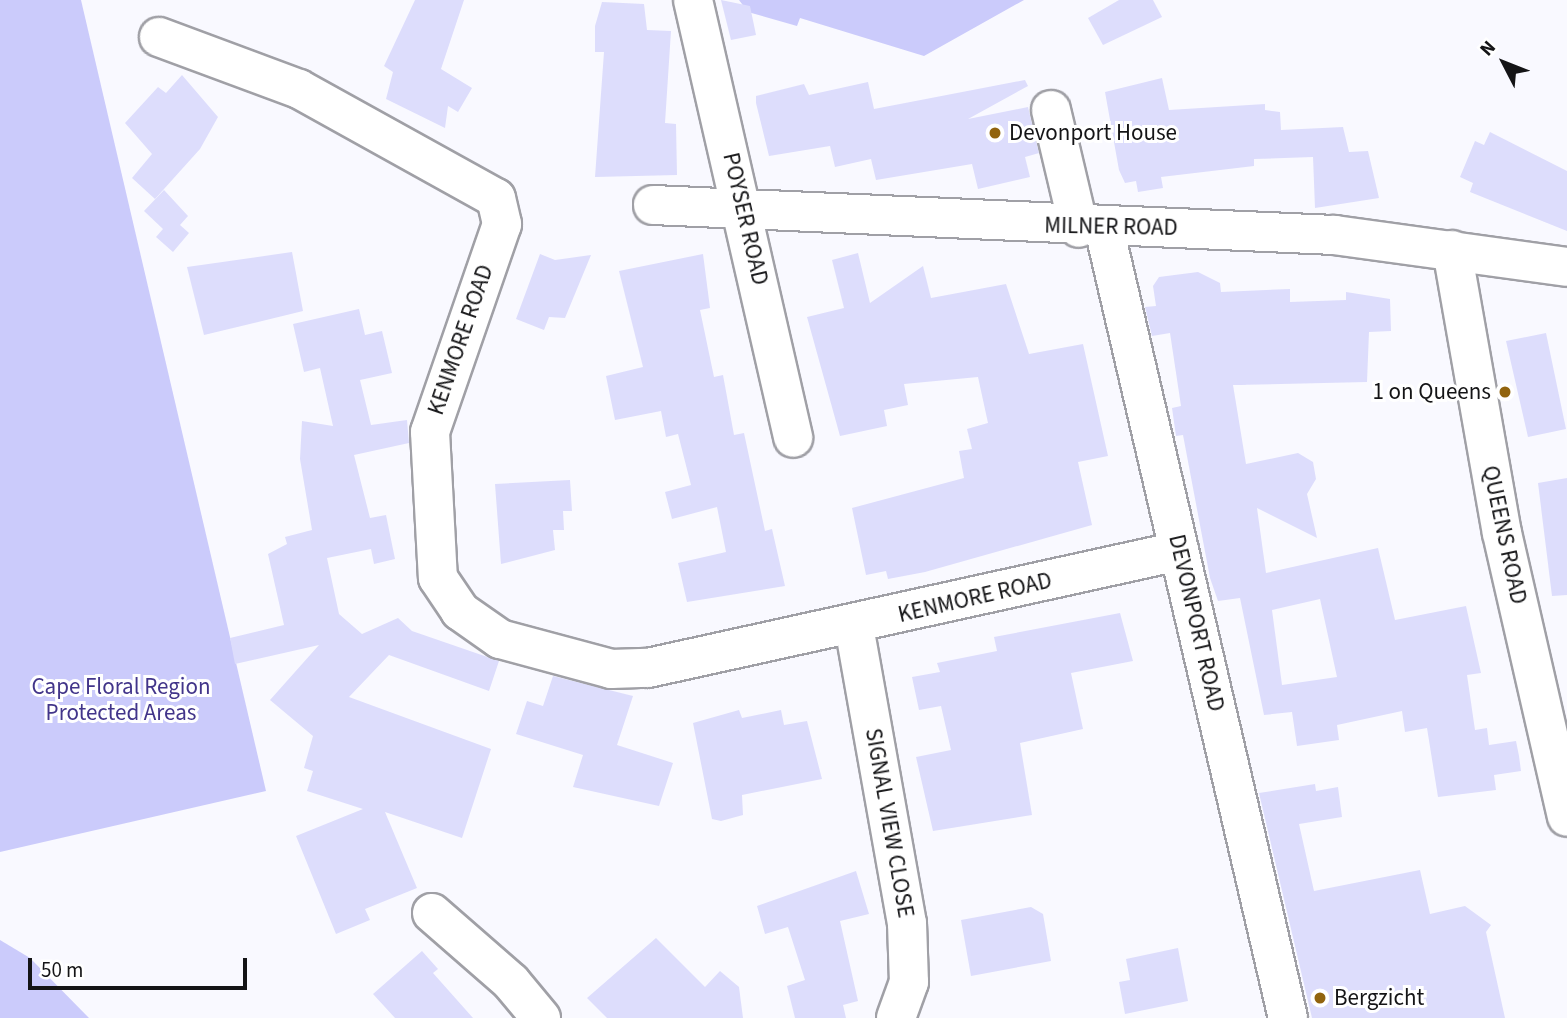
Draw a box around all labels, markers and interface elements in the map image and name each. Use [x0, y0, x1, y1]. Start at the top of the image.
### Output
north arrow [1469, 28, 1539, 98]
text: N [1474, 35, 1502, 62]
place label: Devonport House [1009, 119, 1177, 147]
marker: Devonport House [987, 125, 1003, 141]
street label: POYSER ROAD [716, 150, 774, 288]
street label: MILNER ROAD [1044, 212, 1178, 242]
street label: KENMORE ROAD [422, 261, 500, 419]
place label: 1 on Queens [1373, 378, 1491, 406]
marker: 1 on Queens [1497, 384, 1513, 400]
street label: QUEENS ROAD [1476, 463, 1532, 607]
street label: DEVONPORT ROAD [1162, 532, 1230, 714]
street label: KENMORE ROAD [895, 567, 1055, 629]
park label: Cape Floral Region Protected Areas [31, 673, 211, 727]
street label: SIGNAL VIEW CLOSE [859, 726, 919, 920]
scale bar [32, 944, 250, 988]
text: 50 m [41, 955, 83, 985]
place label: Bergzicht [1334, 984, 1424, 1012]
marker: Bergzicht [1312, 990, 1328, 1006]

